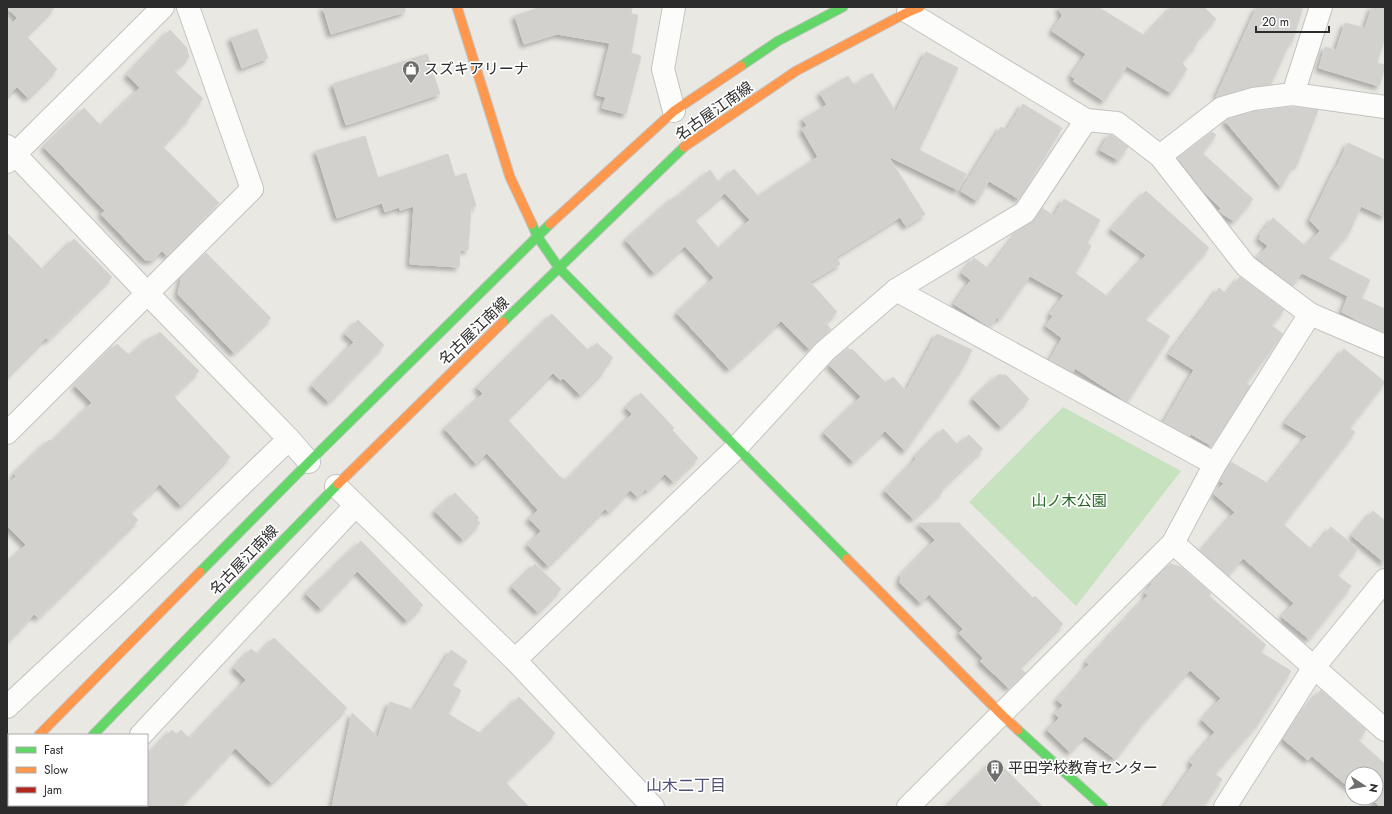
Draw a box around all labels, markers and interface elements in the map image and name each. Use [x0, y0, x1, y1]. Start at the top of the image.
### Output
scale bar [1256, 8, 1329, 34]
text: 20 m [1262, 13, 1289, 31]
place label: スズキアリーナ [424, 58, 529, 80]
shop icon: スズキアリーナ [401, 59, 421, 84]
street label: 名古屋江南線 [671, 76, 757, 146]
street label: 名古屋江南線 [434, 292, 514, 370]
park label: 山ノ木公園 [1031, 490, 1107, 512]
street label: 名古屋江南線 [205, 520, 283, 600]
legend [8, 734, 148, 806]
text: Fast [44, 741, 63, 759]
place label: 平田学校教育センター [1008, 757, 1158, 779]
building icon: 平田学校教育センター [985, 758, 1005, 783]
text: Slow [44, 761, 69, 779]
north arrow [1344, 766, 1384, 806]
district label: 山木二丁目 [646, 774, 726, 797]
text: Jam [42, 781, 62, 799]
text: N [1365, 782, 1383, 794]

